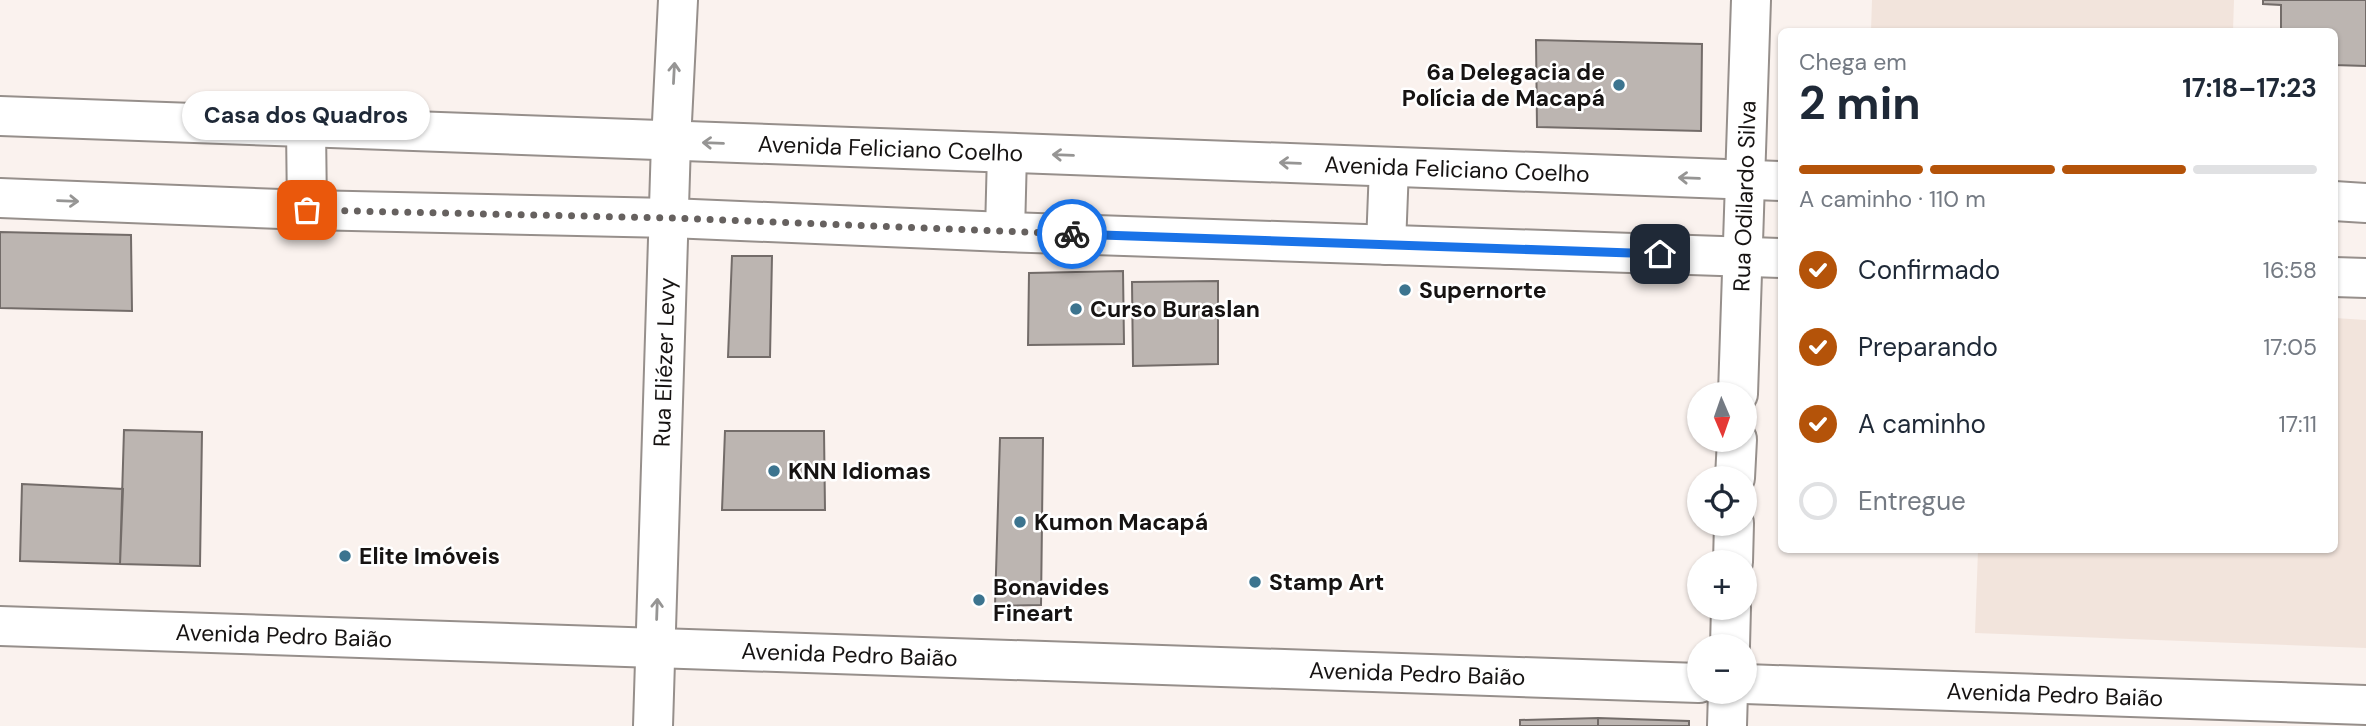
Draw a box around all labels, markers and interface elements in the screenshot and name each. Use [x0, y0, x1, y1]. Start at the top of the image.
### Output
text: Chega em [1799, 47, 1907, 77]
place label: 6a Delegacia de Polícia de Macapá [1402, 57, 1605, 113]
one-way arrow [668, 62, 681, 85]
text: 17:18–17:23 [2182, 71, 2317, 105]
text: 2 min [1799, 73, 1921, 133]
marker: 6a Delegacia de Polícia de Macapá [1611, 77, 1627, 93]
callout: Casa dos Quadros [183, 91, 431, 140]
text: Casa dos Quadros [204, 100, 408, 130]
street label: Rua Odilardo Silva [1726, 100, 1763, 292]
street label: Avenida Feliciano Coelho [757, 129, 1024, 168]
one-way arrow [702, 136, 725, 150]
one-way arrow [1051, 149, 1074, 162]
street label: Avenida Feliciano Coelho [1324, 149, 1590, 189]
one-way arrow [1279, 157, 1302, 170]
one-way arrow [1678, 171, 1701, 184]
pin [277, 180, 337, 240]
text: A caminho · 110 m [1799, 184, 1986, 214]
icon: bag [288, 191, 326, 229]
one-way arrow [56, 194, 79, 207]
courier [1037, 199, 1107, 269]
icon: bike [1053, 215, 1091, 253]
pin [1630, 224, 1690, 284]
icon: home [1641, 235, 1679, 273]
icon: check [1799, 251, 1837, 289]
text: Confirmado [1858, 253, 2000, 287]
text: 16:58 [2263, 255, 2317, 285]
place label: Supernorte [1419, 275, 1547, 305]
street label: Rua Eliézer Levy [647, 277, 682, 447]
marker: Supernorte [1397, 282, 1413, 298]
place label: Curso Buraslan [1090, 294, 1260, 324]
marker: Curso Buraslan [1068, 301, 1084, 317]
icon: check [1799, 328, 1837, 366]
text: Preparando [1858, 330, 1998, 364]
text: 17:05 [2263, 332, 2317, 362]
north arrow [1687, 382, 1757, 452]
map controls [1687, 382, 1757, 704]
icon: check [1799, 405, 1837, 443]
text: A caminho [1858, 407, 1986, 441]
text: 17:11 [2279, 409, 2317, 439]
place label: KNN Idiomas [788, 456, 931, 486]
marker: KNN Idiomas [766, 463, 782, 479]
button: locate [1687, 466, 1757, 536]
text: Entregue [1858, 484, 1966, 518]
place label: Kumon Macapá [1034, 507, 1208, 537]
marker: Kumon Macapá [1012, 514, 1028, 530]
place label: Elite Imóveis [359, 541, 500, 571]
marker: Elite Imóveis [337, 548, 353, 564]
button: + [1687, 550, 1757, 620]
place label: Stamp Art [1269, 567, 1384, 597]
place label: Bonavides Fineart [993, 572, 1109, 628]
marker: Stamp Art [1247, 574, 1263, 590]
marker: Bonavides Fineart [971, 592, 987, 608]
one-way arrow [651, 598, 664, 621]
street label: Avenida Pedro Baião [175, 617, 393, 654]
button: − [1687, 634, 1757, 704]
street label: Avenida Pedro Baião [741, 636, 958, 673]
street label: Avenida Pedro Baião [1308, 655, 1526, 692]
street label: Avenida Pedro Baião [1946, 676, 2164, 713]

